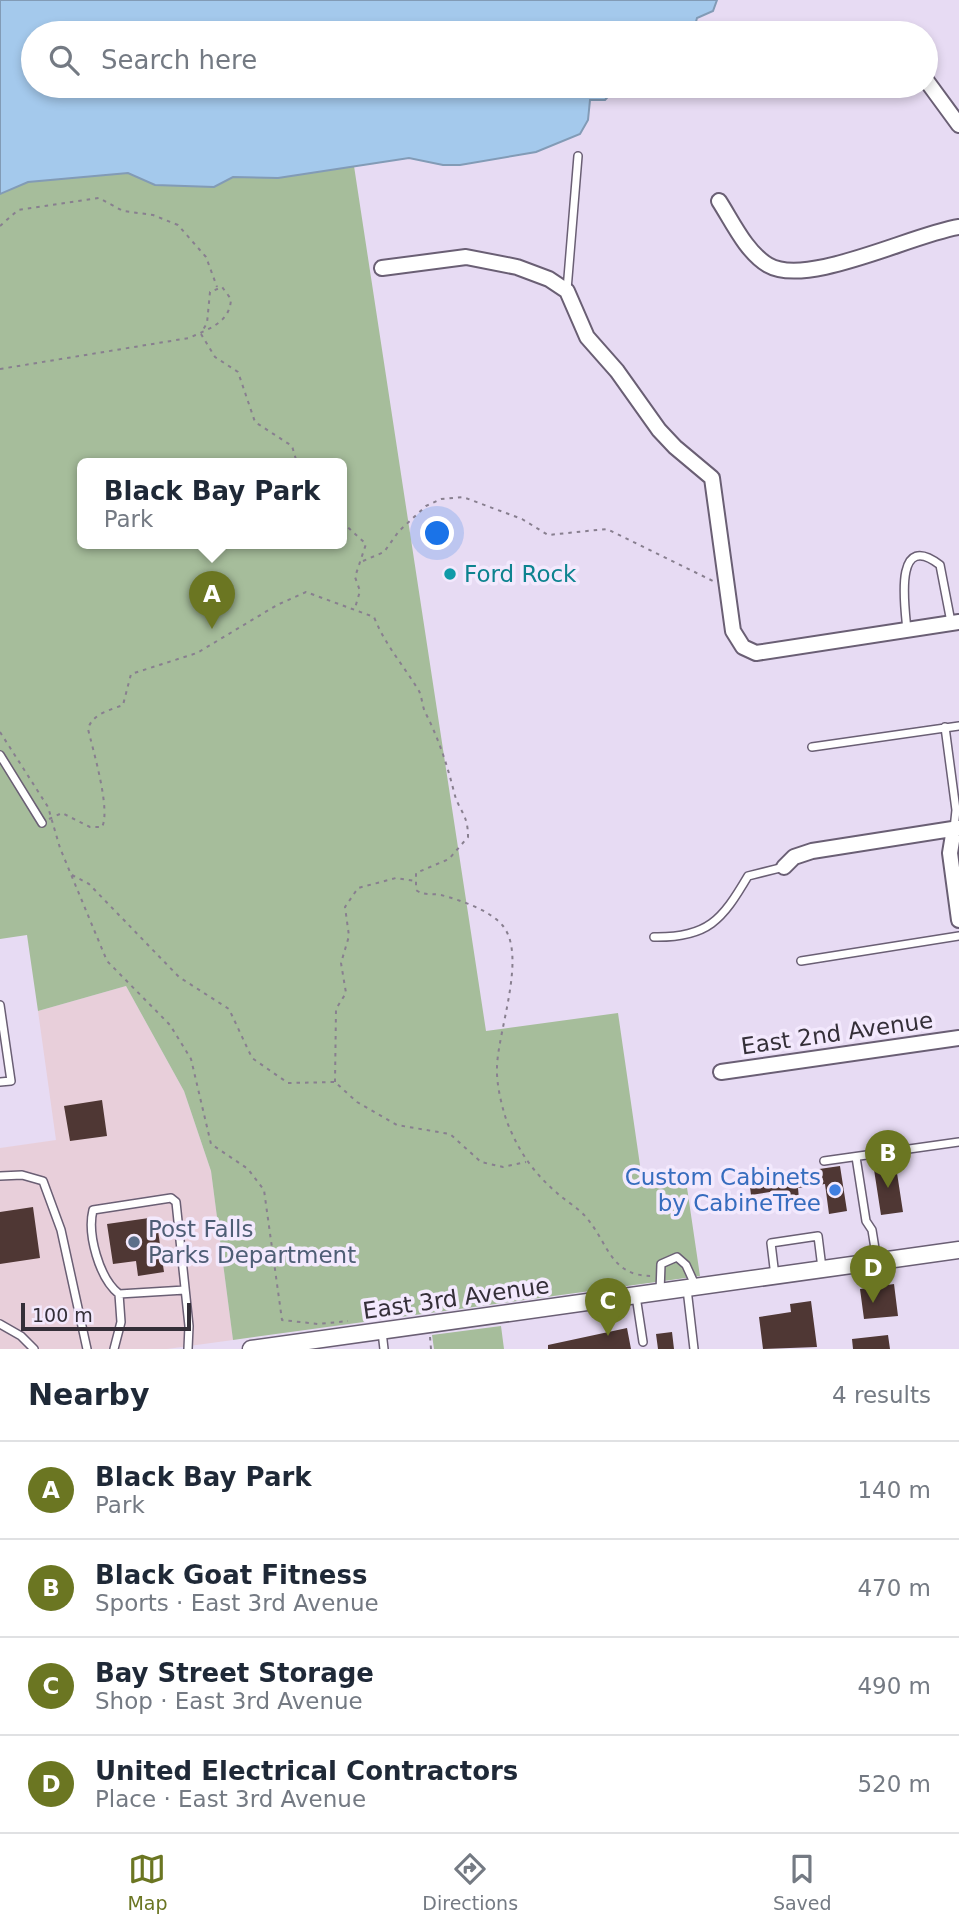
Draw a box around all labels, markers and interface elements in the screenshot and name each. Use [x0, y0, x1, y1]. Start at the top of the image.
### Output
search box [21, 21, 938, 98]
icon: search [45, 41, 83, 79]
text: Search here [101, 45, 257, 75]
popup [77, 458, 347, 549]
text: Black Bay Park [104, 476, 320, 506]
text: Park [104, 506, 153, 532]
your location [420, 516, 454, 550]
place label: Ford Rock [464, 561, 577, 587]
marker: Ford Rock [442, 566, 458, 582]
pin: A [189, 571, 235, 629]
street label: East 2nd Avenue [739, 1007, 935, 1059]
pin: B [865, 1130, 911, 1188]
place label: Custom Cabinets by CabineTree [625, 1164, 821, 1216]
marker: Custom Cabinets by CabineTree [827, 1182, 843, 1198]
place label: Post Falls Parks Department [148, 1216, 356, 1268]
marker: Post Falls Parks Department [126, 1234, 142, 1250]
pin: D [850, 1245, 896, 1303]
street label: East 3rd Avenue [361, 1272, 551, 1324]
pin: C [585, 1278, 631, 1336]
scale bar [21, 1300, 191, 1332]
text: 100 m [32, 1304, 93, 1326]
text: Nearby [28, 1377, 150, 1412]
text: 4 results [832, 1382, 931, 1408]
text: Black Bay Park [95, 1462, 312, 1492]
text: A [42, 1477, 60, 1503]
text: 140 m [857, 1477, 931, 1503]
text: Park [95, 1492, 145, 1518]
text: Black Goat Fitness [95, 1560, 367, 1590]
text: B [42, 1575, 60, 1601]
text: 470 m [857, 1575, 931, 1601]
text: Sports · East 3rd Avenue [95, 1590, 379, 1616]
text: Bay Street Storage [95, 1658, 374, 1688]
text: C [43, 1673, 59, 1699]
text: 490 m [857, 1673, 931, 1699]
text: Shop · East 3rd Avenue [95, 1688, 363, 1714]
text: United Electrical Contractors [95, 1756, 518, 1786]
text: D [41, 1771, 61, 1797]
text: 520 m [857, 1771, 931, 1797]
text: Place · East 3rd Avenue [95, 1786, 366, 1812]
tab: Map [127, 1850, 168, 1914]
tab: Directions [422, 1850, 518, 1914]
tab: Saved [773, 1850, 832, 1914]

